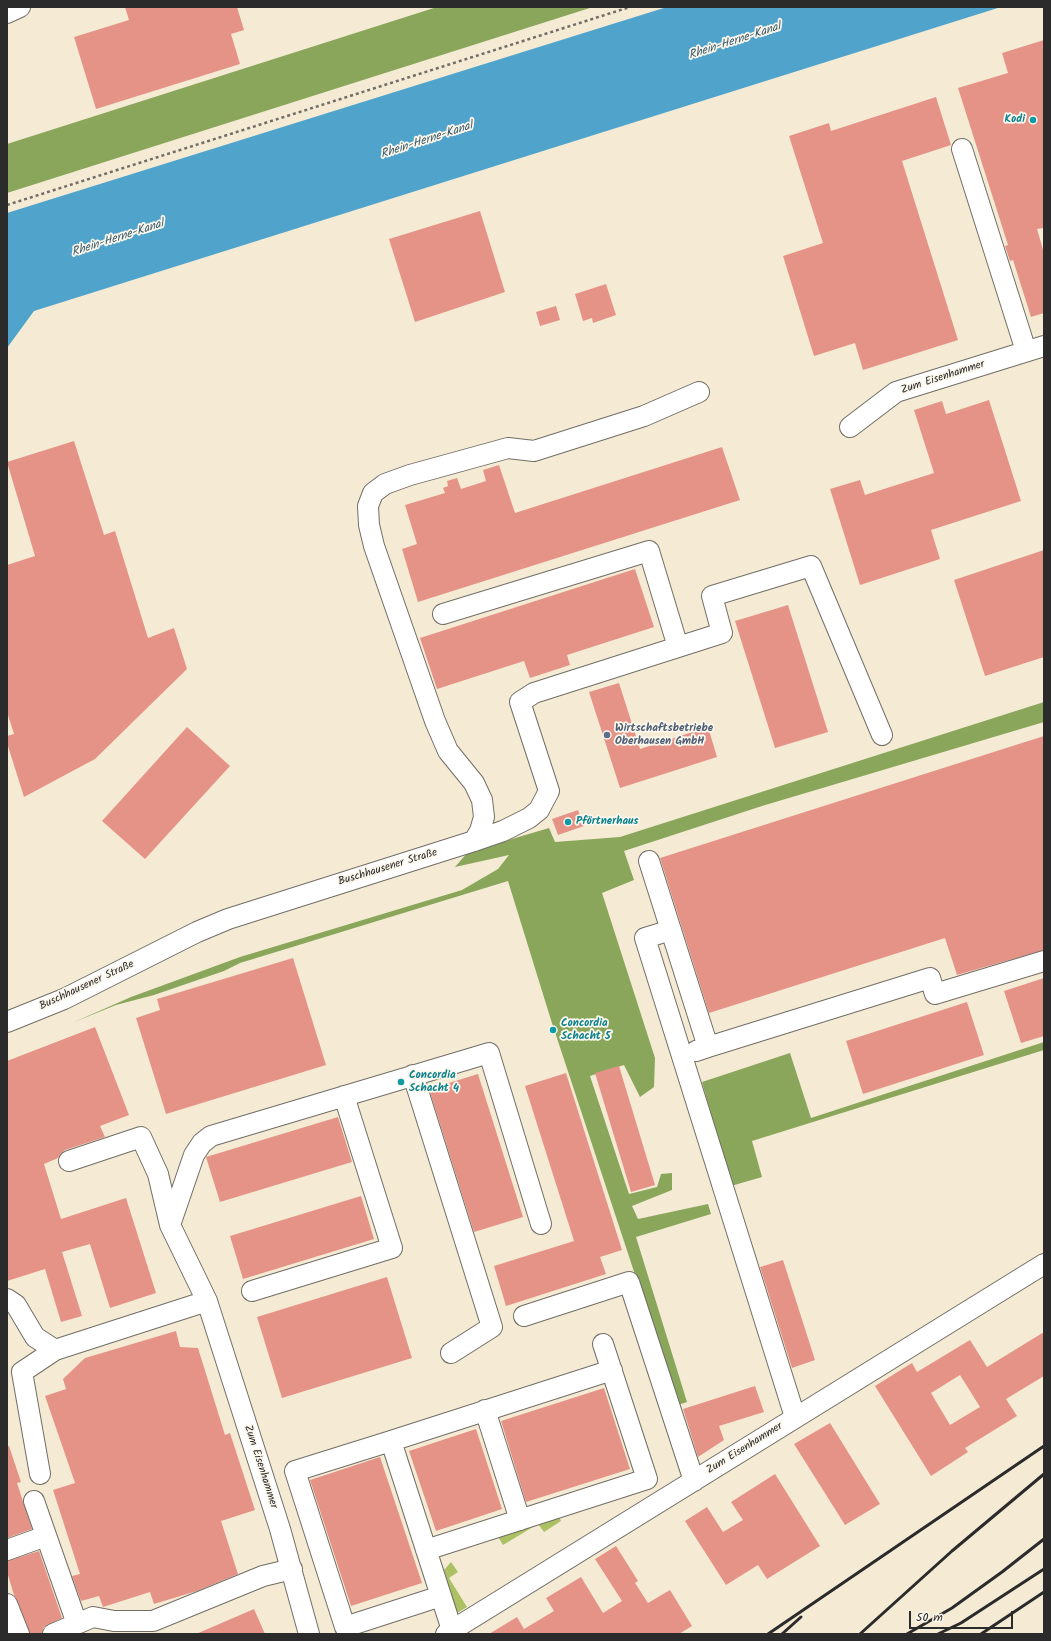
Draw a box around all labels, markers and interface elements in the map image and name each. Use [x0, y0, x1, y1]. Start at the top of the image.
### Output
water label: Rhein-Herne-Kanal [687, 20, 783, 64]
place label: Kodi [1005, 113, 1025, 127]
marker: Kodi [1028, 115, 1038, 125]
water label: Rhein-Herne-Kanal [379, 119, 475, 163]
water label: Rhein-Herne-Kanal [70, 217, 166, 261]
street label: Zum Eisenhammer [900, 358, 986, 398]
place label: Wirtschaftsbetriebe Oberhausen GmbH [615, 722, 713, 748]
marker: Wirtschaftsbetriebe Oberhausen GmbH [602, 730, 612, 740]
place label: Pförtnerhaus [576, 815, 638, 829]
marker: Pförtnerhaus [563, 817, 573, 827]
street label: Buschhausener Straße [337, 847, 439, 889]
street label: Buschhausener Straße [38, 958, 136, 1014]
place label: Concordia Schacht 5 [561, 1017, 611, 1043]
marker: Concordia Schacht 5 [548, 1025, 558, 1035]
place label: Concordia Schacht 4 [409, 1069, 459, 1095]
marker: Concordia Schacht 4 [396, 1077, 406, 1087]
street label: Zum Eisenhammer [705, 1420, 785, 1478]
street label: Zum Eisenhammer [240, 1424, 280, 1510]
scale bar [911, 1603, 1015, 1629]
text: 50 m [916, 1608, 943, 1627]

